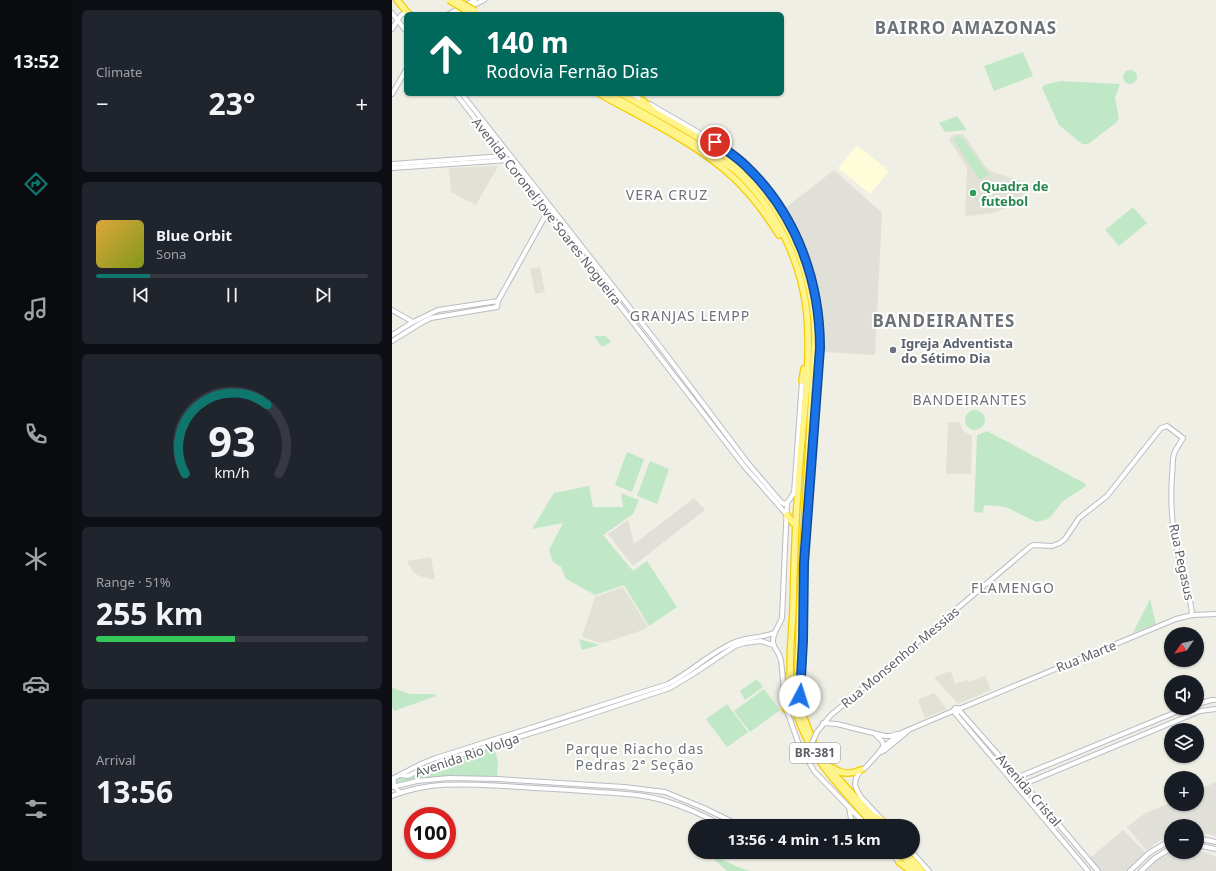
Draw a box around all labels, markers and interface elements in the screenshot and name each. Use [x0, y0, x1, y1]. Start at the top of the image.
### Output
district label: BAIRRO AMAZONAS [875, 16, 1057, 39]
text: 140 m [486, 23, 569, 61]
icon: ahead [420, 28, 472, 80]
text: 13:52 [13, 49, 59, 73]
text: Rodovia Fernão Dias [486, 59, 658, 83]
text: Climate [96, 63, 142, 81]
text: 23° [208, 83, 256, 124]
text: − [96, 88, 109, 118]
text: + [355, 88, 368, 118]
street label: Avenida Coronel Jove Soares Nogueira [468, 114, 626, 308]
pin [698, 125, 732, 159]
icon: arrive [704, 131, 726, 153]
icon: directions [22, 170, 50, 198]
place label: Quadra de futebol [981, 177, 1049, 210]
district label: VERA CRUZ [626, 185, 708, 204]
marker: Quadra de futebol [968, 188, 978, 198]
text: Blue Orbit [156, 225, 232, 245]
text: Sona [156, 245, 186, 263]
icon: previous [130, 284, 152, 306]
icon: pause [221, 284, 243, 306]
icon: next [312, 284, 334, 306]
icon: music [22, 295, 50, 323]
district label: GRANJAS LEMPP [630, 306, 750, 325]
district label: BANDEIRANTES [873, 309, 1015, 332]
place label: Igreja Adventista do Sétimo Dia [901, 334, 1013, 367]
marker: Igreja Adventista do Sétimo Dia [888, 345, 898, 355]
district label: BANDEIRANTES [913, 390, 1027, 409]
text: 93 [208, 412, 256, 468]
icon: phone [22, 420, 50, 448]
text: km/h [214, 462, 250, 481]
street label: Rua Pegasus [1165, 522, 1199, 602]
icon: climate [22, 545, 50, 573]
text: Range · 51% [96, 573, 171, 591]
district label: FLAMENGO [971, 578, 1055, 597]
text: 255 km [96, 593, 203, 634]
street label: Rua Monsenhor Messias [837, 602, 963, 712]
north arrow [1164, 627, 1204, 667]
map controls [1164, 627, 1204, 859]
street label: Rua Marte [1053, 636, 1119, 676]
icon: car [22, 670, 50, 698]
position arrow [779, 675, 821, 717]
button: sound [1164, 675, 1204, 715]
button: layers [1164, 723, 1204, 763]
street label: Avenida Rio Volga [413, 729, 521, 781]
district label: Parque Riacho das Pedras 2ª Seção [566, 739, 704, 774]
road number: BR-381 [790, 743, 840, 763]
street label: Avenida Cristal [992, 750, 1066, 830]
text: Arrival [96, 751, 136, 769]
text: 13:56 [96, 771, 173, 812]
button: + [1164, 771, 1204, 811]
icon: filters [22, 795, 50, 823]
speed limit sign: 100 [404, 807, 456, 859]
button: − [1164, 819, 1204, 859]
text: 13:56 · 4 min · 1.5 km [727, 829, 881, 849]

